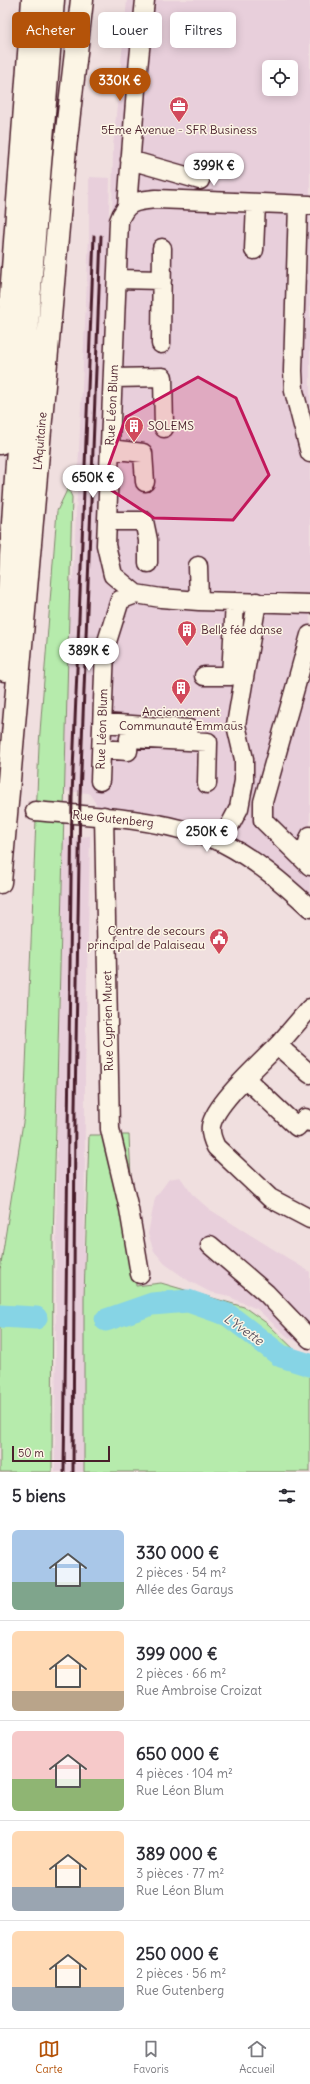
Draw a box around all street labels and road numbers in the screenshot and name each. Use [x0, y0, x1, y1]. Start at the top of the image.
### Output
street label: Rue Léon Blum [102, 364, 121, 446]
street label: L'Aquitaine [29, 411, 50, 471]
street label: Rue Léon Blum [93, 688, 110, 770]
street label: Rue Gutenberg [72, 807, 154, 830]
street label: Rue Cyprien Muret [99, 970, 116, 1072]

